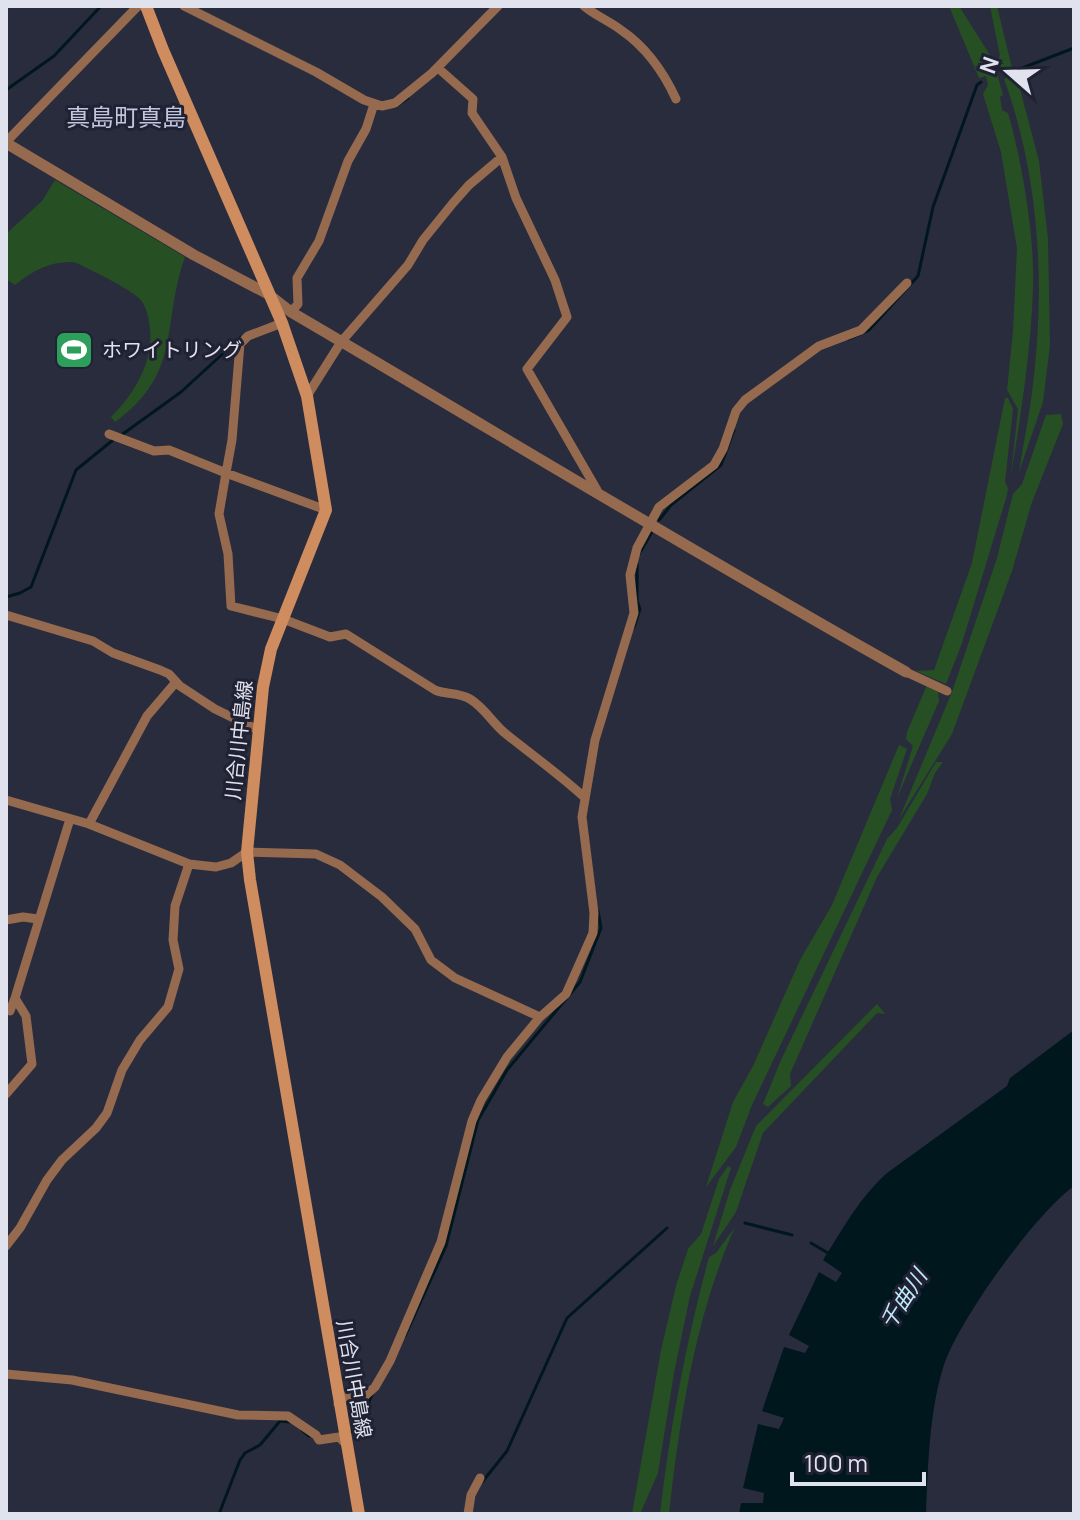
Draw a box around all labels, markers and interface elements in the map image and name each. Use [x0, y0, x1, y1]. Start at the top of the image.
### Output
north arrow [968, 32, 1048, 112]
text: N [972, 53, 1006, 78]
district label: 真島町真島 [66, 100, 186, 133]
sports icon: ホワイトリング [53, 329, 95, 371]
place label: ホワイトリング [102, 336, 242, 363]
street label: 川合川中島線 [219, 679, 258, 801]
water label: 千曲川 [872, 1261, 935, 1335]
street label: 川合川中島線 [331, 1317, 378, 1440]
scale bar [792, 1436, 924, 1486]
text: 100 m [804, 1446, 868, 1479]

